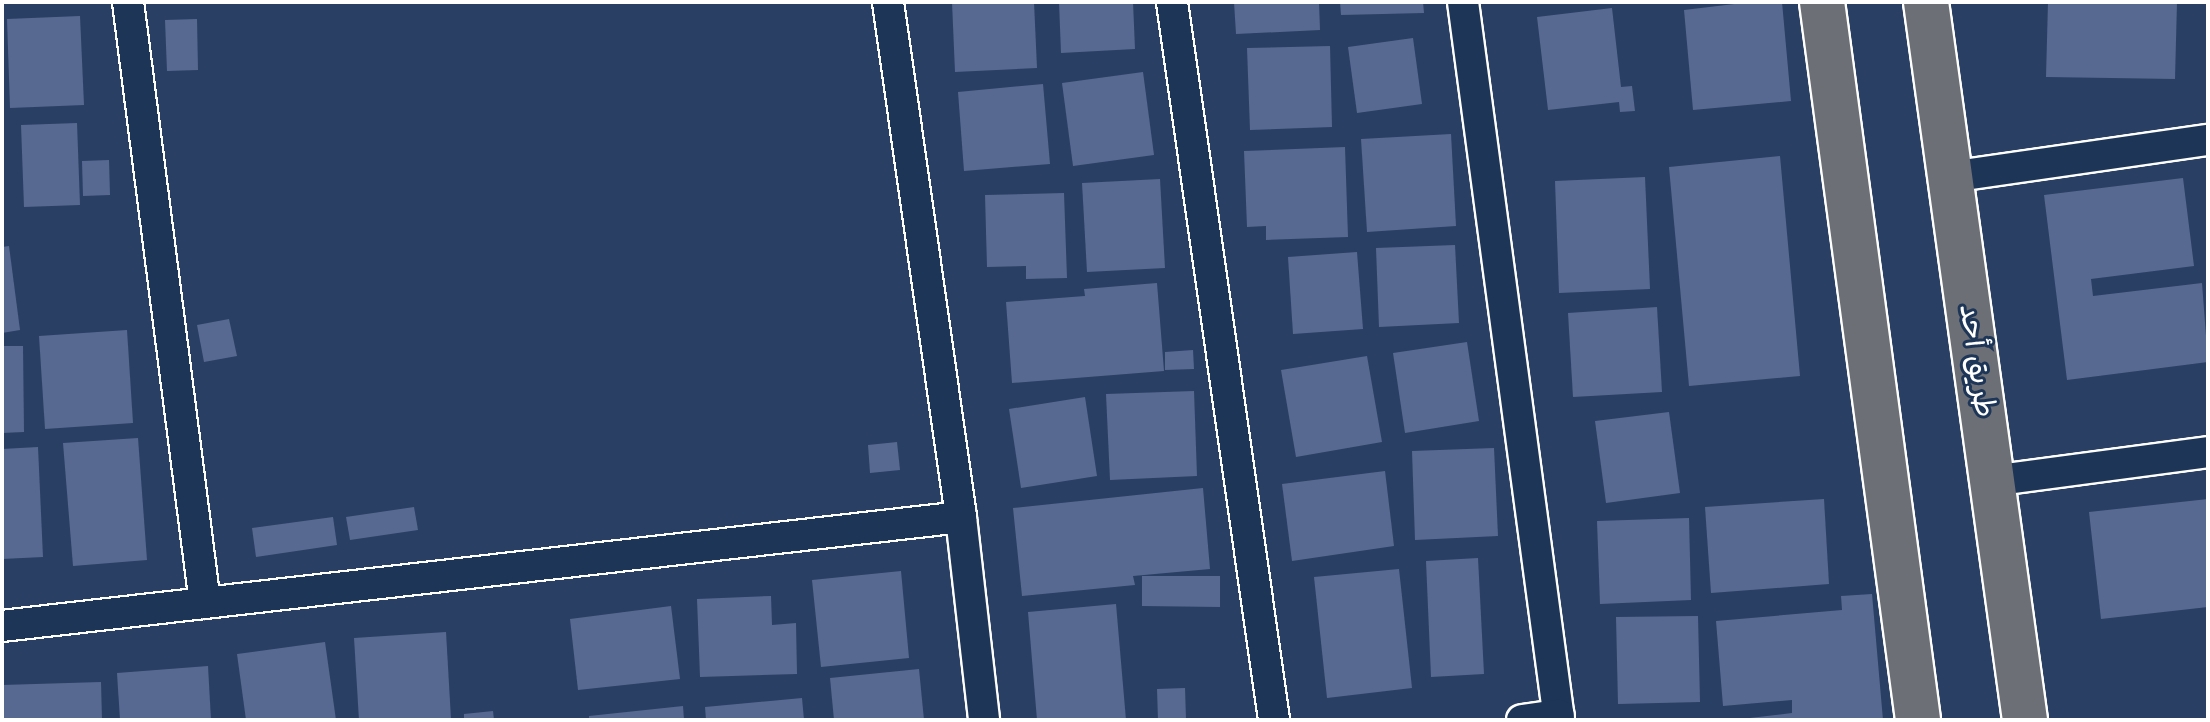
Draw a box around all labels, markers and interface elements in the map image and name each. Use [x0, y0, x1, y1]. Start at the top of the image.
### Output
street label: طريق أحد [1950, 302, 2002, 420]

